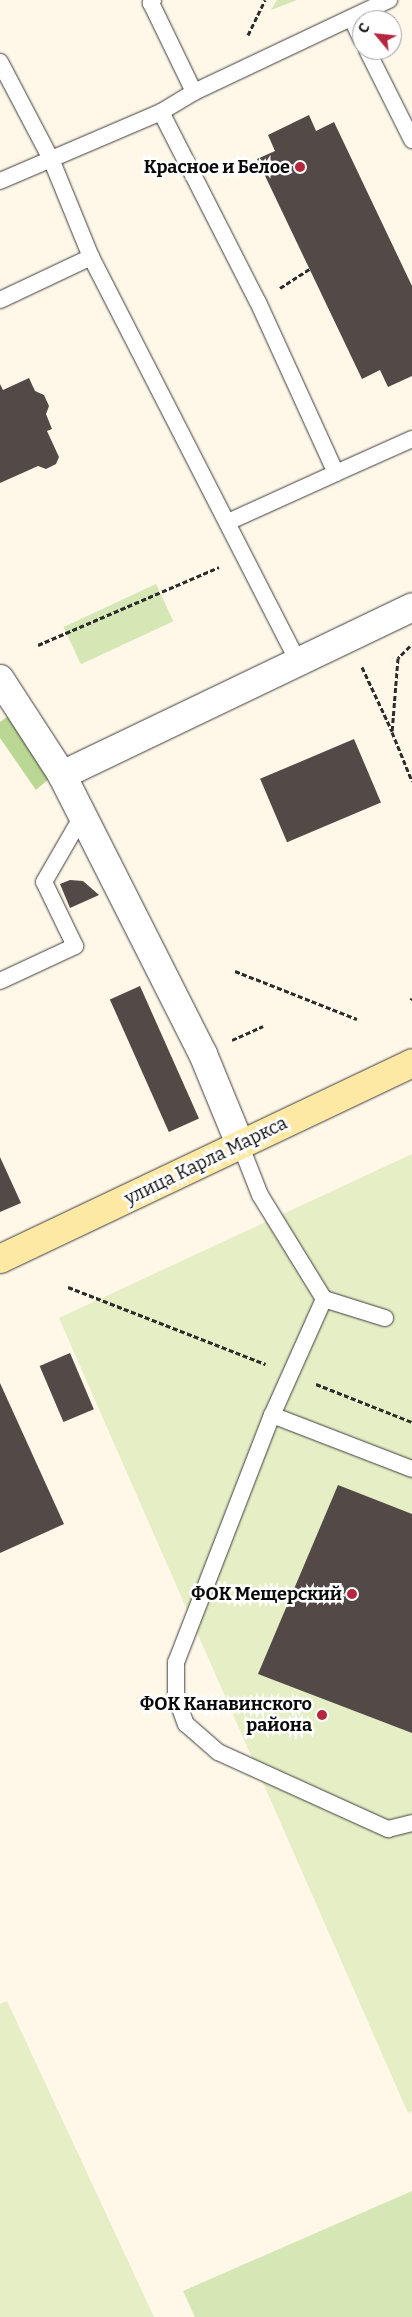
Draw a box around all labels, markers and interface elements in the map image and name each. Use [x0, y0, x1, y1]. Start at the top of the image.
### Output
north arrow [352, 10, 402, 60]
text: С [355, 20, 374, 36]
place label: Красное и Белое [144, 156, 290, 178]
marker: Красное и Белое [294, 161, 306, 173]
street label: улица Карла Маркса [121, 1112, 291, 1210]
place label: ФОК Мещерский [191, 1583, 342, 1605]
marker: ФОК Мещерский [346, 1588, 358, 1600]
place label: ФОК Канавинского района [140, 1694, 312, 1736]
marker: ФОК Канавинского района [316, 1709, 328, 1721]

